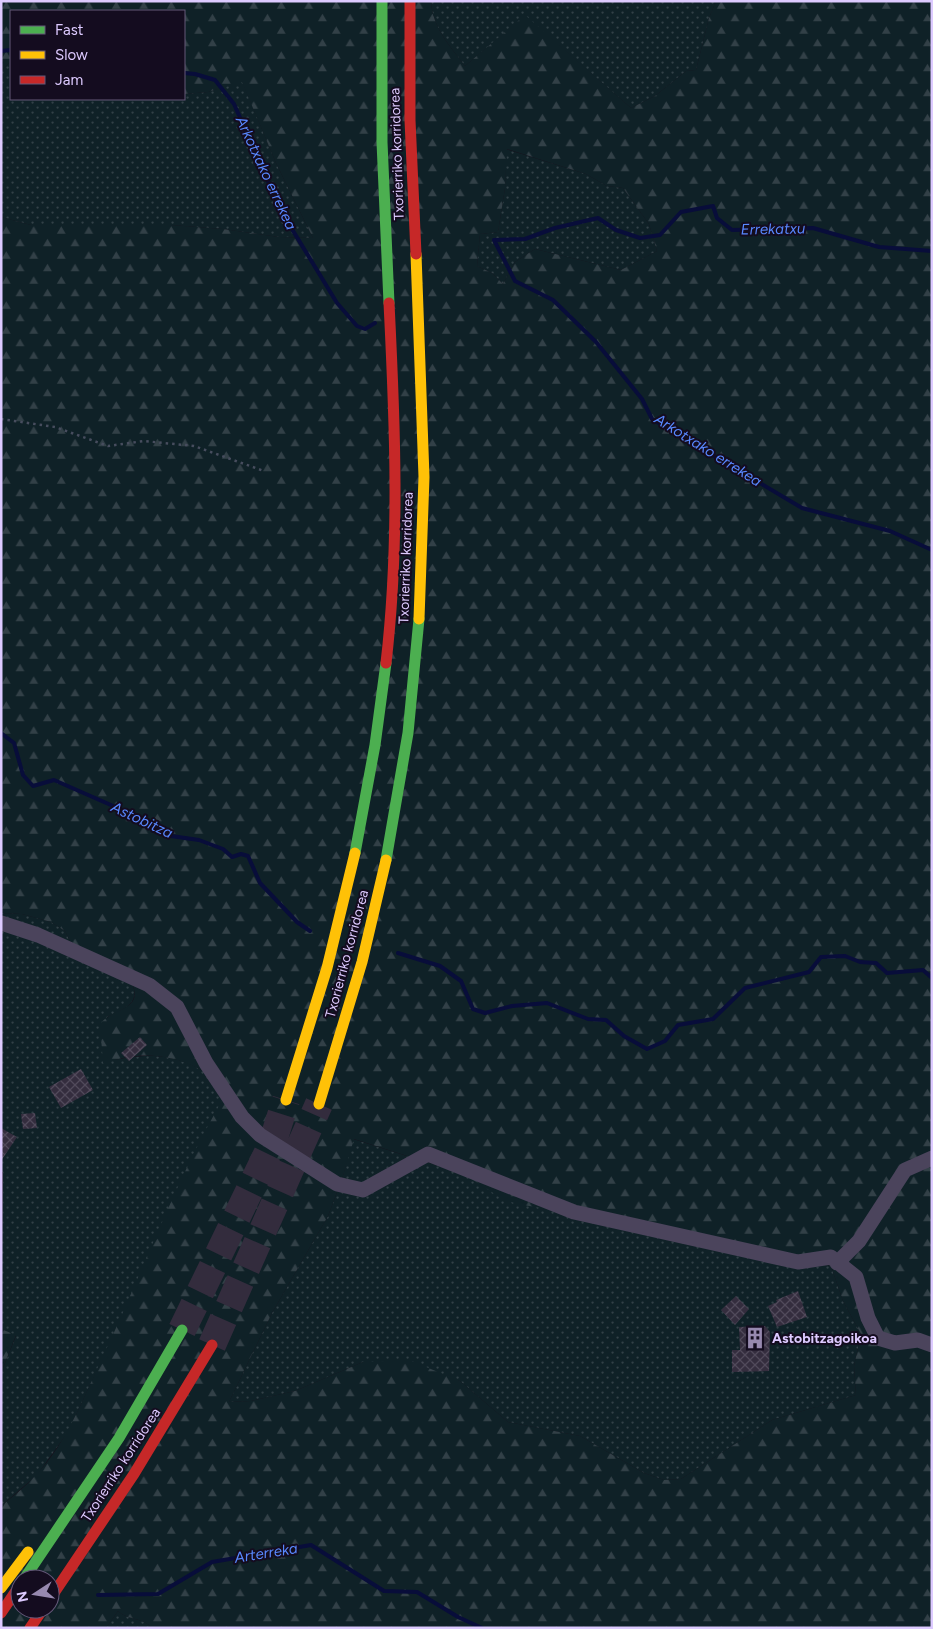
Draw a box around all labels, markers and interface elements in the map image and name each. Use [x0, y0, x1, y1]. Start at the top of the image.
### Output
legend [10, 10, 185, 100]
text: Fast [55, 21, 84, 39]
text: Slow [55, 46, 88, 64]
text: Jam [55, 71, 83, 89]
street label: Txorierriko korridorea [386, 88, 408, 220]
water label: Arkotxako errekea [231, 113, 300, 233]
water label: Errekatxu [741, 219, 805, 239]
water label: Arkotxako errekea [650, 409, 765, 490]
street label: Txorierriko korridorea [395, 492, 417, 624]
water label: Astobitza [107, 797, 176, 842]
street label: Txorierriko korridorea [322, 888, 372, 1020]
building icon: Astobitzagoikoa [742, 1325, 768, 1351]
place label: Astobitzagoikoa [772, 1330, 877, 1347]
street label: Txorierriko korridorea [78, 1405, 164, 1525]
water label: Arterreka [232, 1539, 299, 1567]
north arrow [10, 1569, 60, 1619]
text: N [13, 1590, 32, 1604]

